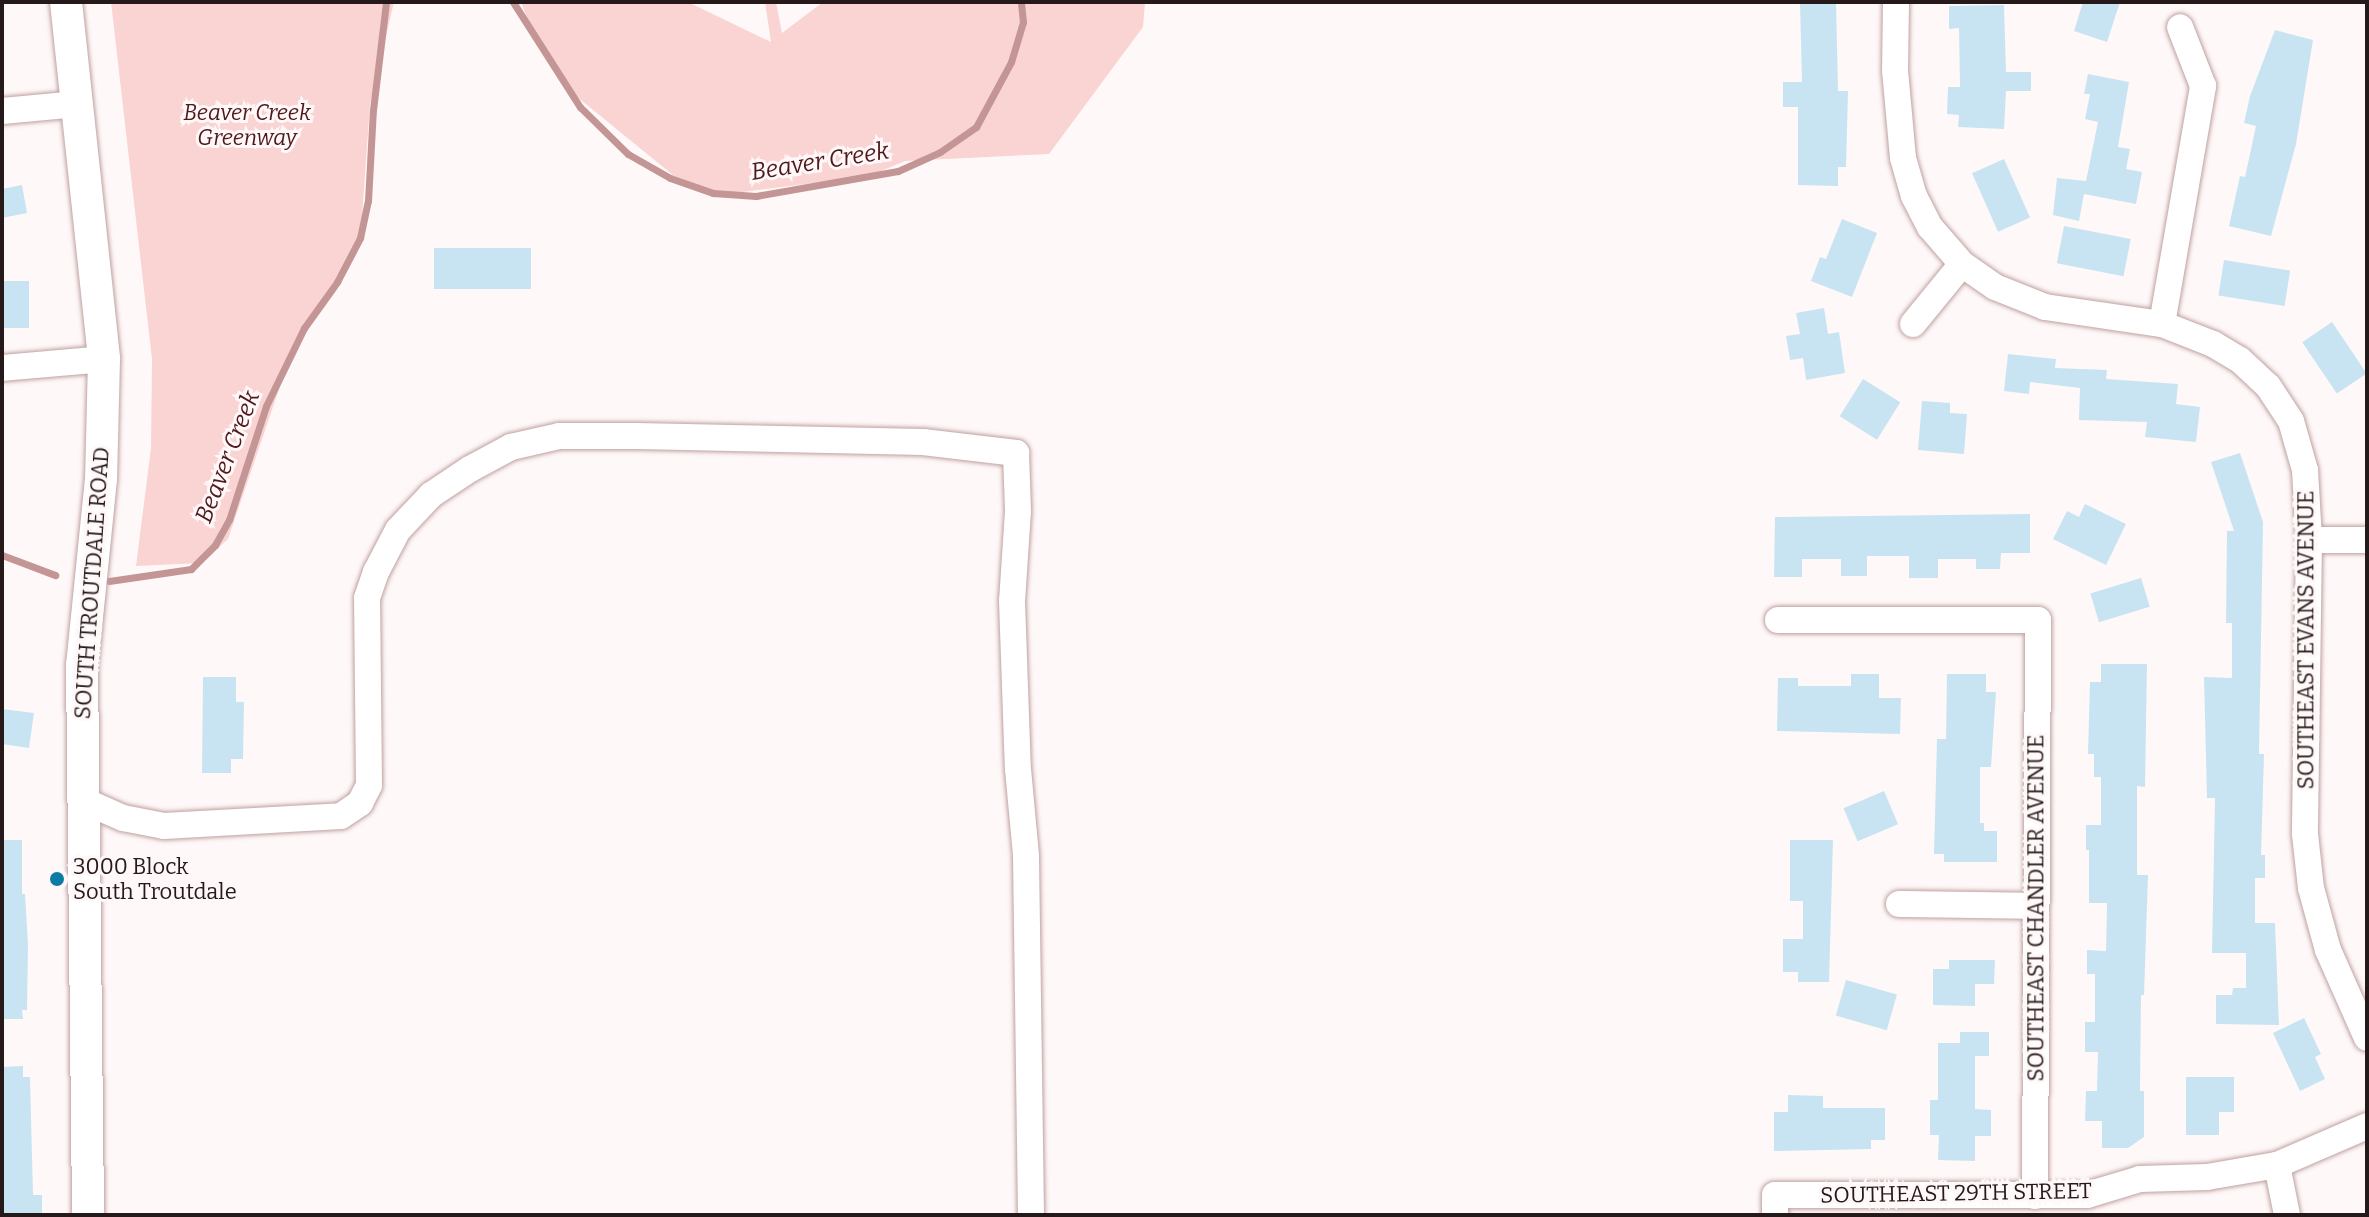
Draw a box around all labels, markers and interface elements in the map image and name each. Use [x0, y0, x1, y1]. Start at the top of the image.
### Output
park label: Beaver Creek Greenway [183, 99, 311, 150]
water label: Beaver Creek [749, 137, 891, 187]
water label: Beaver Creek [190, 387, 266, 527]
street label: SOUTH TROUTDALE ROAD [69, 446, 115, 720]
street label: SOUTHEAST EVANS AVENUE [2293, 491, 2319, 789]
street label: SOUTHEAST CHANDLER AVENUE [2023, 734, 2049, 1082]
place label: 3000 Block South Troutdale [73, 853, 237, 904]
marker: 3000 Block South Troutdale [48, 870, 66, 888]
street label: SOUTHEAST 29TH STREET [1820, 1177, 2092, 1209]

